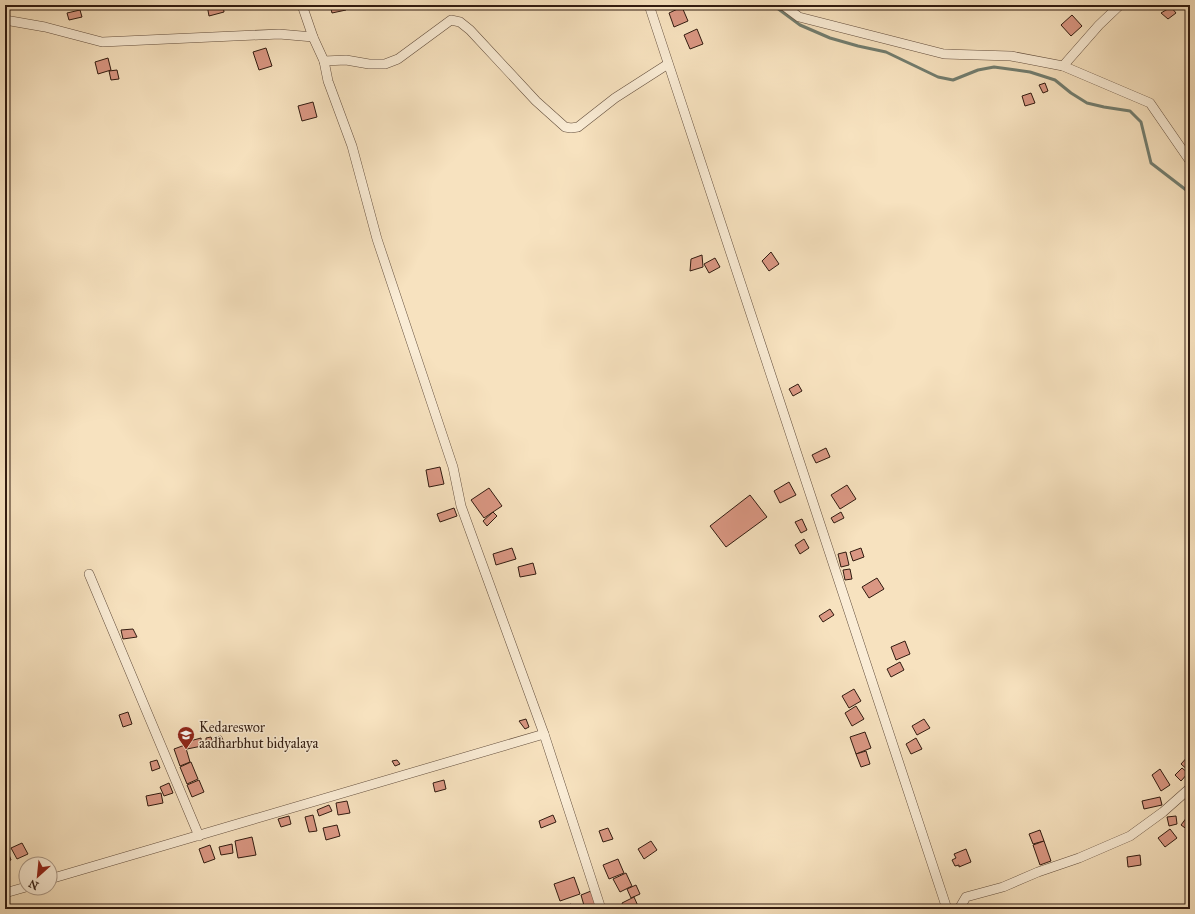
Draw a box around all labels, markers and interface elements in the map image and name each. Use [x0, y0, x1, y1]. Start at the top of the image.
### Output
place label: Kedareswor aadharbhut bidyalaya [199, 719, 319, 752]
school or university icon: Kedareswor aadharbhut bidyalaya [176, 725, 196, 750]
north arrow [18, 856, 58, 896]
text: N [26, 876, 41, 892]

